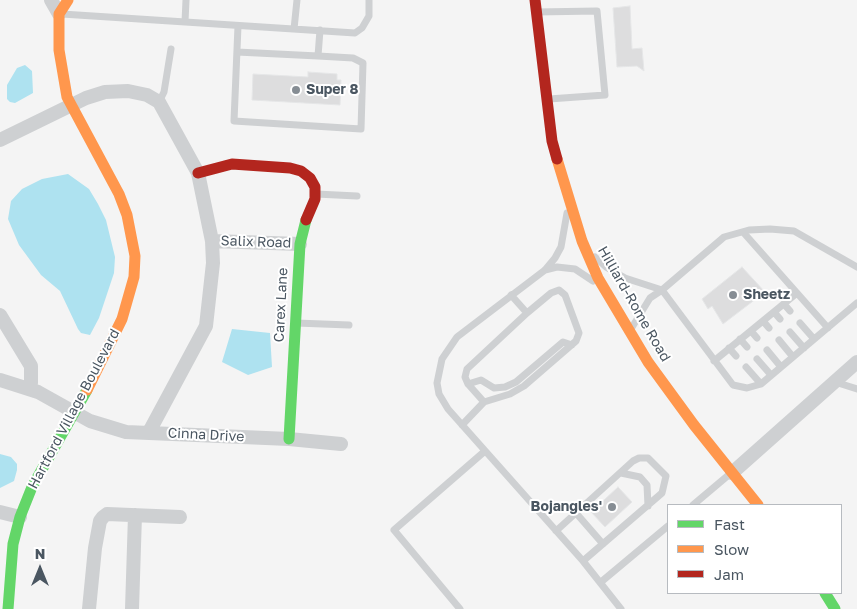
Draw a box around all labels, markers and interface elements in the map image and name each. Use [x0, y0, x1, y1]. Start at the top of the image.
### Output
place label: Super 8 [306, 82, 358, 98]
marker: Super 8 [290, 84, 302, 96]
street label: Salix Road [220, 232, 292, 252]
street label: Hilliard-Rome Road [594, 243, 674, 365]
street label: Carex Lane [271, 267, 291, 343]
place label: Sheetz [743, 287, 790, 303]
marker: Sheetz [727, 289, 739, 301]
street label: Hartford Village Boulevard [25, 326, 123, 492]
street label: Cinna Drive [167, 425, 245, 445]
place label: Bojangles' [531, 499, 602, 515]
marker: Bojangles' [606, 501, 618, 513]
legend [667, 504, 842, 594]
text: Fast [714, 515, 745, 533]
text: Slow [714, 540, 749, 558]
north arrow [15, 544, 65, 594]
text: N [35, 545, 45, 562]
text: Jam [714, 565, 744, 583]

